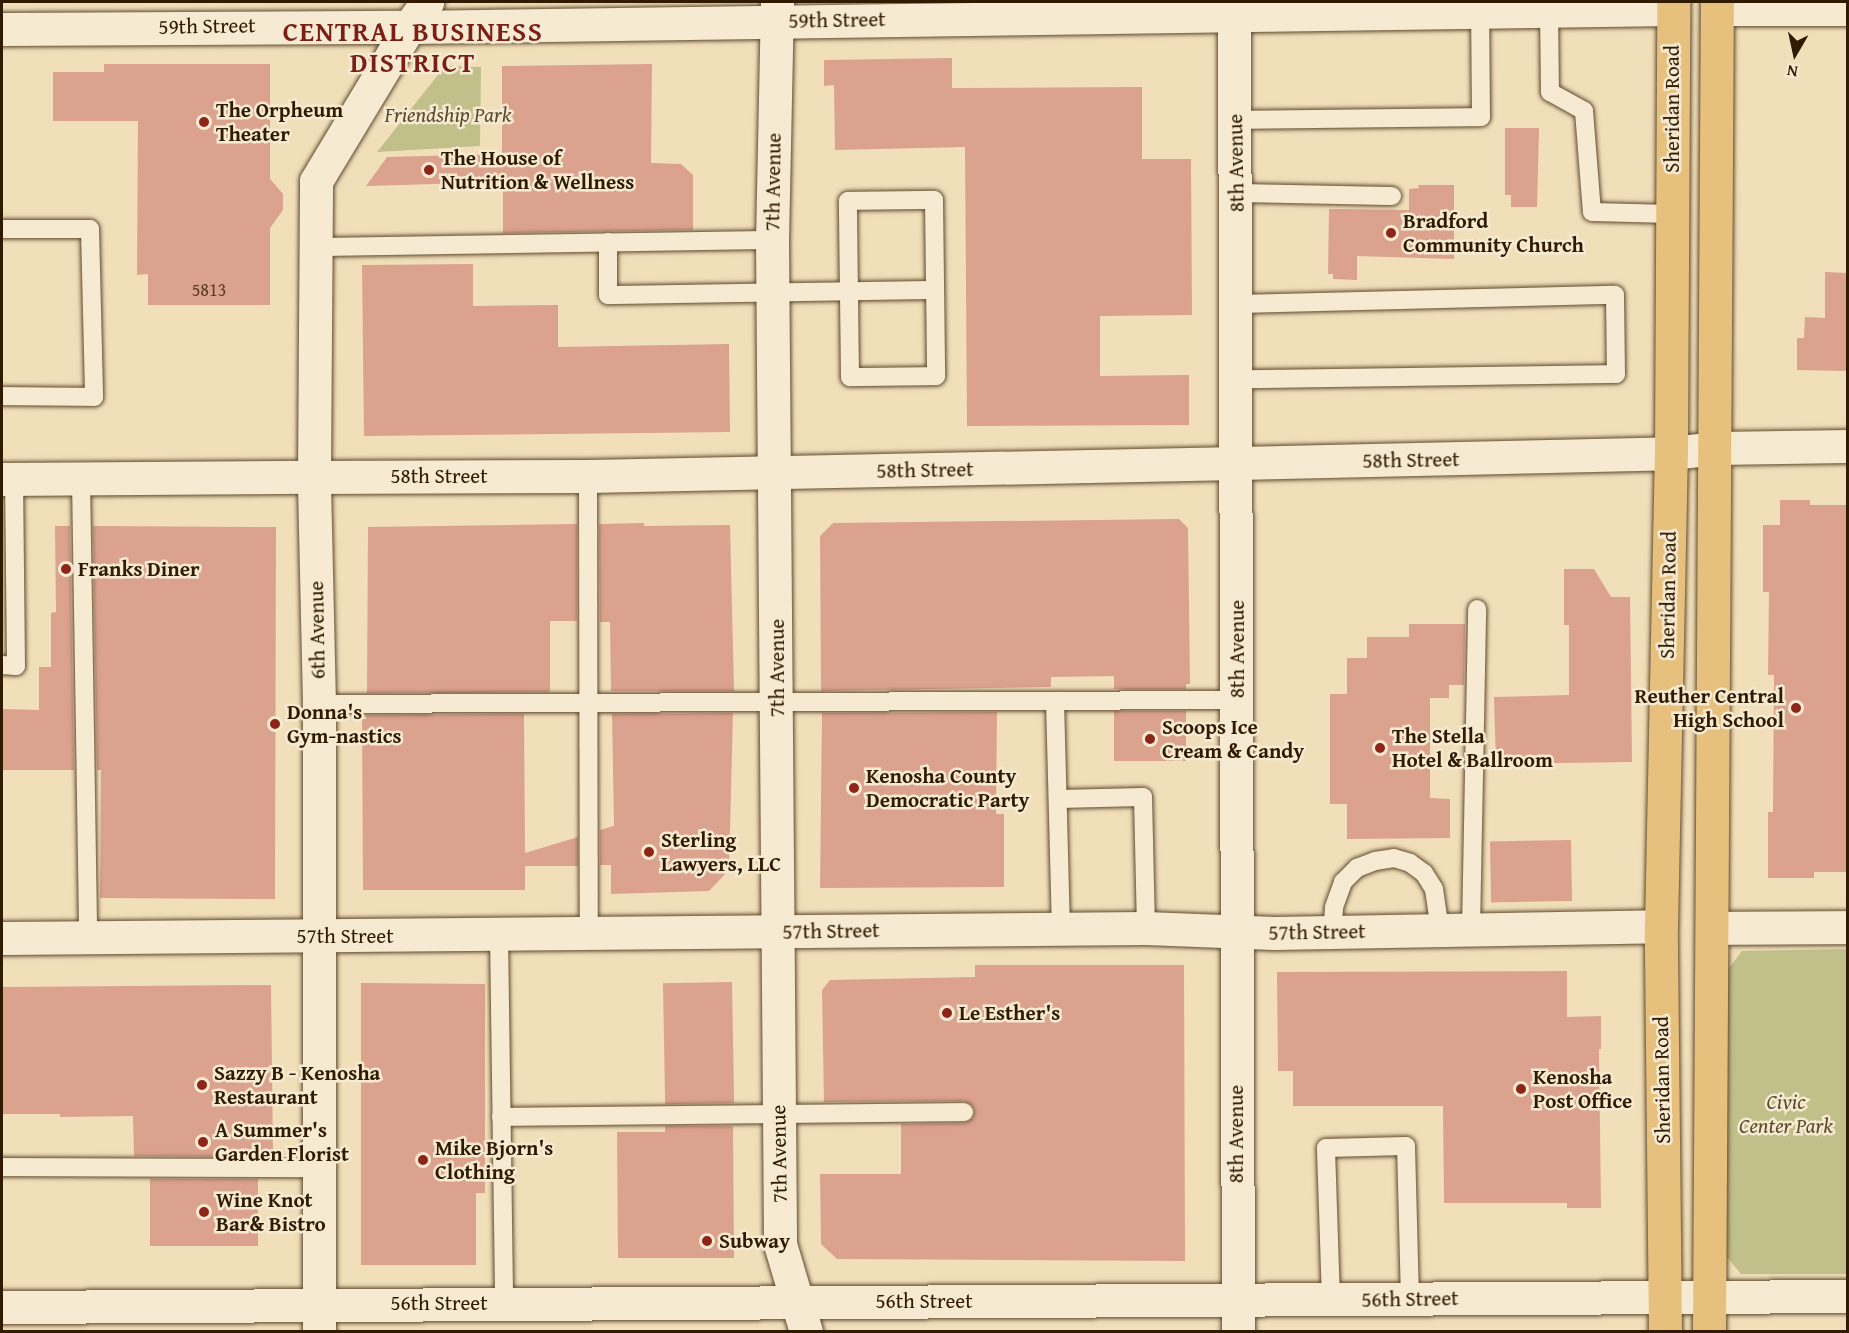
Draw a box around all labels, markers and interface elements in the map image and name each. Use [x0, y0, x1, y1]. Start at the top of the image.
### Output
street label: 59th Street [788, 7, 886, 33]
street label: 59th Street [158, 13, 256, 39]
district label: CENTRAL BUSINESS DISTRICT [283, 15, 543, 78]
north arrow [1765, 24, 1825, 84]
street label: Sheridan Road [1659, 45, 1685, 173]
text: N [1785, 59, 1799, 84]
place label: The Orpheum Theater [216, 97, 343, 147]
park label: Friendship Park [385, 102, 511, 128]
street label: 8th Avenue [1223, 114, 1249, 212]
marker: The Orpheum Theater [197, 115, 211, 129]
street label: 7th Avenue [760, 133, 786, 231]
place label: The House of Nutrition & Wellness [441, 145, 634, 195]
marker: The House of Nutrition & Wellness [422, 163, 436, 177]
place label: Bradford Community Church [1403, 208, 1584, 258]
marker: Bradford Community Church [1384, 226, 1398, 240]
house number: 5813 [192, 279, 226, 301]
street label: 58th Street [1362, 447, 1460, 473]
street label: 58th Street [876, 457, 974, 483]
street label: 58th Street [390, 463, 488, 489]
street label: Sheridan Road [1654, 531, 1682, 659]
place label: Franks Diner [78, 556, 200, 582]
marker: Franks Diner [59, 562, 73, 576]
street label: 6th Avenue [304, 581, 330, 679]
street label: 8th Avenue [1224, 600, 1250, 698]
street label: 7th Avenue [764, 619, 790, 717]
place label: Reuther Central High School [1634, 683, 1784, 733]
place label: Donna's Gym-nastics [287, 699, 401, 749]
marker: Reuther Central High School [1789, 701, 1803, 715]
place label: Scoops Ice Cream & Candy [1162, 714, 1304, 764]
marker: Donna's Gym-nastics [268, 717, 282, 731]
place label: The Stella Hotel & Ballroom [1392, 723, 1553, 773]
marker: Scoops Ice Cream & Candy [1143, 732, 1157, 746]
marker: The Stella Hotel & Ballroom [1373, 741, 1387, 755]
place label: Kenosha County Democratic Party [866, 763, 1029, 813]
marker: Kenosha County Democratic Party [847, 781, 861, 795]
place label: Sterling Lawyers, LLC [661, 827, 781, 877]
marker: Sterling Lawyers, LLC [642, 845, 656, 859]
street label: 57th Street [782, 918, 880, 944]
street label: 57th Street [1268, 919, 1366, 945]
street label: 57th Street [296, 923, 394, 949]
place label: Le Esther's [959, 1000, 1060, 1026]
marker: Le Esther's [940, 1006, 954, 1020]
street label: Sheridan Road [1648, 1016, 1676, 1144]
place label: Sazzy B - Kenosha Restaurant [214, 1060, 380, 1110]
place label: Kenosha Post Office [1533, 1064, 1632, 1114]
marker: Sazzy B - Kenosha Restaurant [195, 1078, 209, 1092]
marker: Kenosha Post Office [1514, 1082, 1528, 1096]
street label: 8th Avenue [1223, 1085, 1249, 1183]
park label: Civic Center Park [1739, 1089, 1833, 1139]
street label: 7th Avenue [766, 1105, 792, 1203]
place label: A Summer's Garden Florist [215, 1117, 349, 1167]
marker: A Summer's Garden Florist [196, 1135, 210, 1149]
place label: Mike Bjorn's Clothing [435, 1135, 553, 1185]
marker: Mike Bjorn's Clothing [416, 1153, 430, 1167]
place label: Wine Knot Bar& Bistro [216, 1187, 326, 1237]
marker: Wine Knot Bar& Bistro [197, 1205, 211, 1219]
place label: Subway [719, 1228, 790, 1254]
marker: Subway [700, 1234, 714, 1248]
street label: 56th Street [1361, 1286, 1459, 1312]
street label: 56th Street [875, 1288, 973, 1314]
street label: 56th Street [390, 1290, 488, 1316]

